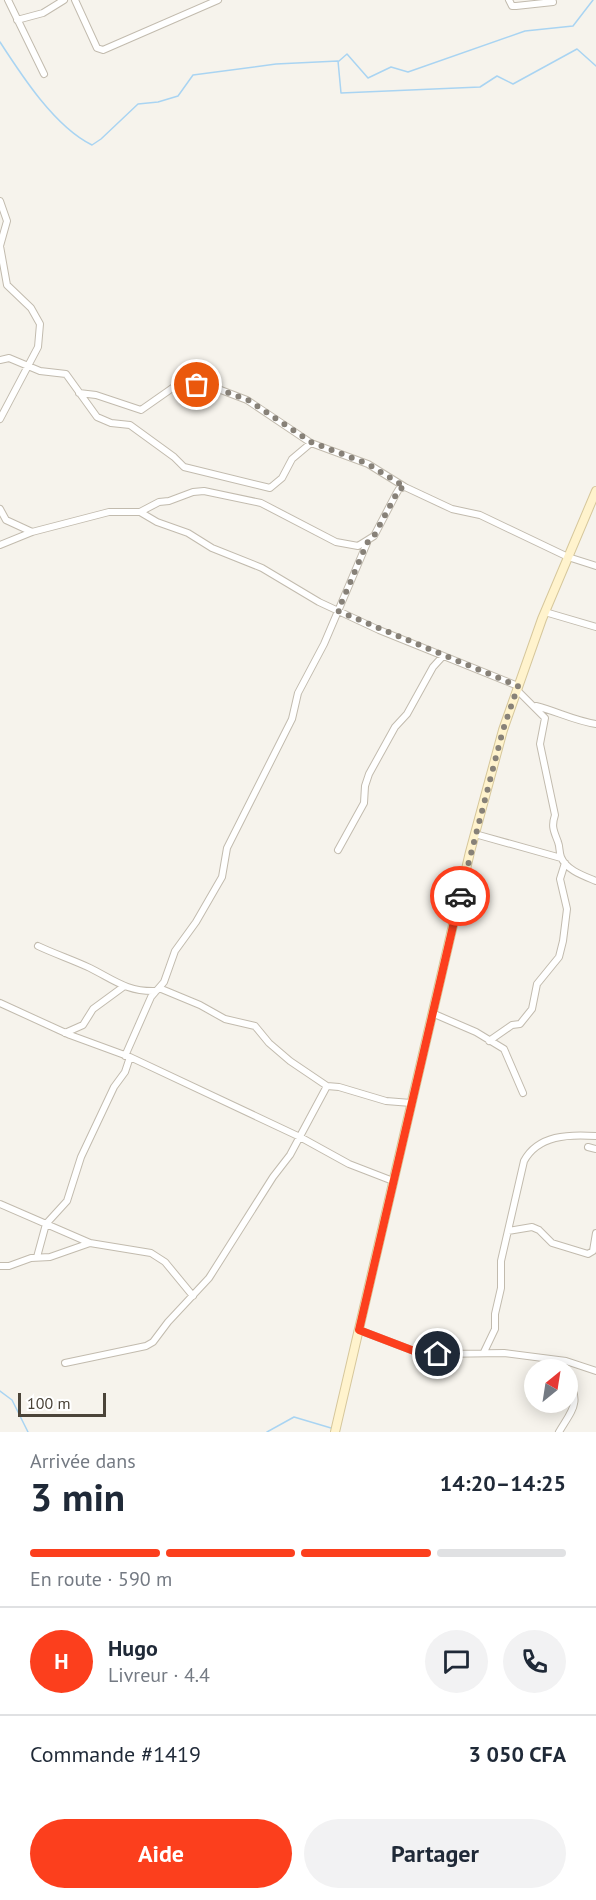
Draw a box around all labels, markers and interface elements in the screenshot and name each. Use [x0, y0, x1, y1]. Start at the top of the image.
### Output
pin [171, 359, 222, 410]
icon: bag [180, 368, 213, 401]
courier [430, 866, 490, 926]
icon: car [444, 880, 477, 913]
pin [412, 1328, 463, 1379]
icon: home [421, 1337, 454, 1370]
north arrow [524, 1359, 578, 1413]
map controls [524, 1359, 578, 1413]
scale bar [18, 1390, 106, 1418]
text: 100 m [27, 1393, 70, 1413]
text: Arrivée dans [30, 1448, 136, 1474]
text: 14:20–14:25 [440, 1469, 566, 1497]
text: 3 min [30, 1471, 125, 1522]
text: En route · 590 m [30, 1566, 172, 1592]
button: chat [425, 1630, 488, 1693]
button: phone [503, 1630, 566, 1693]
text: Hugo [108, 1634, 158, 1662]
text: H [54, 1647, 69, 1675]
text: Livreur · 4.4 [108, 1662, 210, 1688]
text: Commande #1419 [30, 1740, 201, 1768]
text: 3 050 CFA [468, 1740, 566, 1768]
button: Aide [30, 1819, 292, 1888]
button: Partager [304, 1819, 566, 1888]

